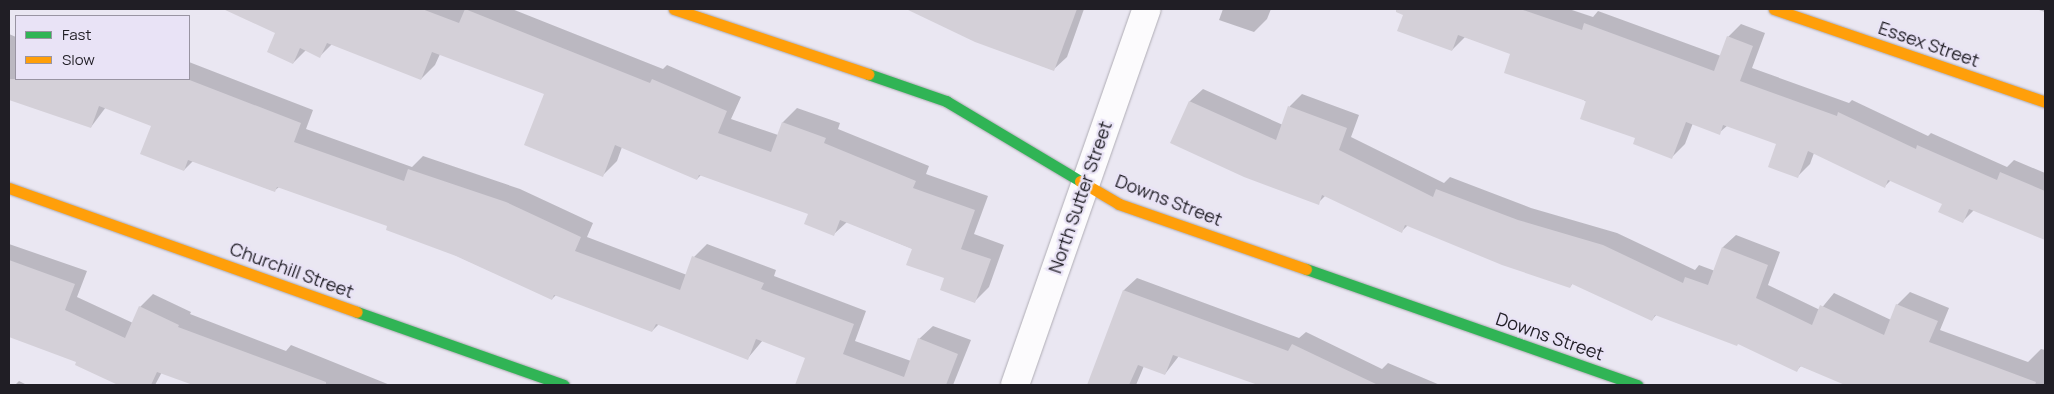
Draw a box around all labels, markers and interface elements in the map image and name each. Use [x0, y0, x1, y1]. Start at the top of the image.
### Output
legend [15, 15, 190, 80]
street label: Essex Street [1876, 17, 1982, 71]
text: Fast [62, 24, 91, 45]
text: Slow [62, 49, 95, 70]
street label: North Sutter Street [1044, 118, 1116, 276]
street label: Downs Street [1112, 170, 1226, 230]
street label: Churchill Street [227, 238, 357, 302]
street label: Downs Street [1493, 307, 1607, 365]

